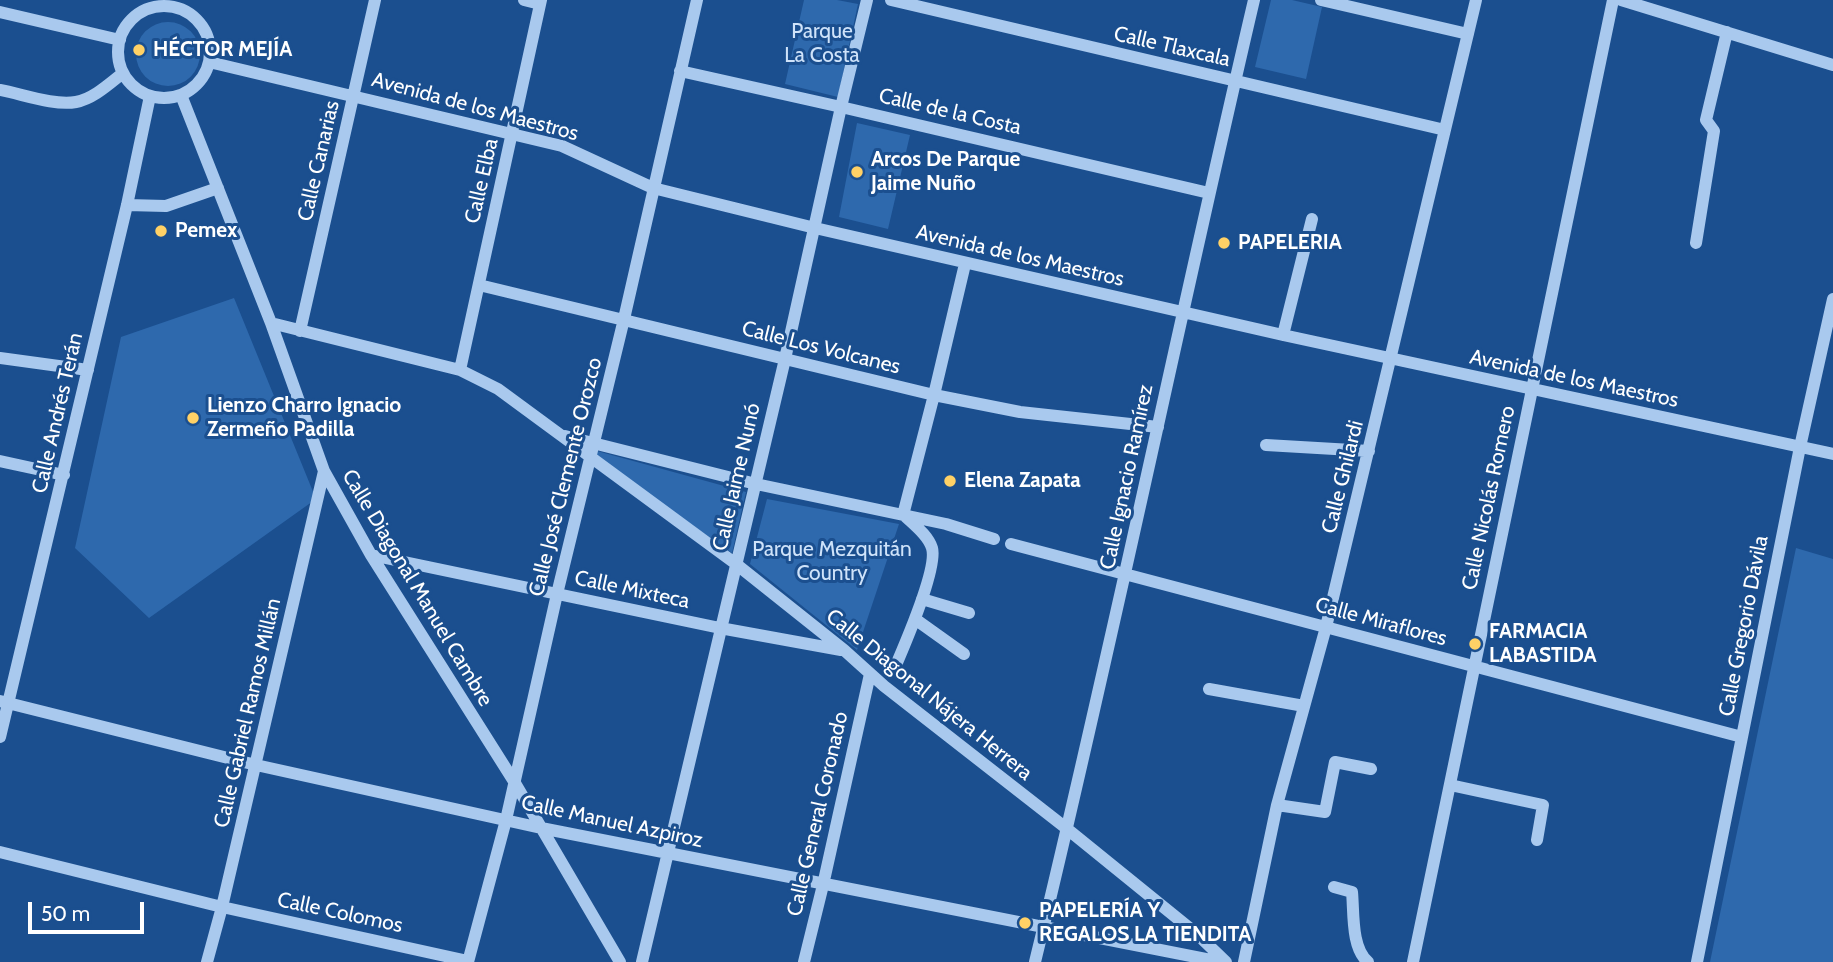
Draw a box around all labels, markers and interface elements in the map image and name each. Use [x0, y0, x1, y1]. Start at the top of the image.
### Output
park label: Parque La Costa [784, 19, 860, 69]
street label: Calle Tlaxcala [1111, 21, 1233, 73]
place label: HÉCTOR MEJÍA [153, 37, 292, 63]
marker: HÉCTOR MEJÍA [131, 42, 147, 58]
street label: Avenida de los Maestros [369, 67, 581, 147]
street label: Calle de la Costa [876, 83, 1024, 141]
street label: Calle Canarias [293, 98, 345, 224]
street label: Calle Elba [460, 136, 504, 226]
place label: Arcos De Parque Jaime Nuño [871, 147, 1020, 197]
marker: Arcos De Parque Jaime Nuño [849, 164, 865, 180]
place label: Pemex [175, 218, 237, 244]
street label: Avenida de los Maestros [913, 220, 1127, 292]
marker: Pemex [153, 223, 169, 239]
place label: PAPELERIA [1238, 230, 1342, 256]
marker: PAPELERIA [1216, 235, 1232, 251]
street label: Calle Los Volcanes [739, 316, 903, 380]
street label: Calle Andrés Terán [27, 330, 89, 496]
street label: Avenida de los Maestros [1467, 345, 1681, 413]
street label: Calle José Clemente Orozco [524, 355, 608, 599]
street label: Calle Ignacio Ramírez [1095, 382, 1159, 572]
place label: Lienzo Charro Ignacio Zermeño Padilla [207, 393, 401, 443]
street label: Calle Jaime Nunó [708, 401, 766, 553]
street label: Calle Nicolás Romero [1457, 404, 1521, 592]
marker: Lienzo Charro Ignacio Zermeño Padilla [185, 410, 201, 426]
street label: Calle Ghilardi [1317, 418, 1369, 536]
street label: Calle Diagonal Manuel Cambre [336, 465, 498, 711]
place label: Elena Zapata [964, 468, 1081, 494]
marker: Elena Zapata [942, 473, 958, 489]
street label: Calle Gregorio Dávila [1714, 534, 1774, 718]
park label: Parque Mezquitán Country [752, 537, 912, 587]
street label: Calle Mixteca [572, 566, 692, 614]
street label: Calle Miraflores [1312, 592, 1450, 652]
street label: Calle Gabriel Ramos Millán [209, 596, 287, 830]
street label: Calle Diagonal Nájera Herrera [821, 604, 1037, 786]
place label: FARMACIA LABASTIDA [1489, 619, 1597, 669]
marker: FARMACIA LABASTIDA [1467, 636, 1483, 652]
street label: Calle General Coronado [782, 709, 854, 919]
street label: Calle Manuel Azpiroz [519, 790, 705, 854]
street label: Calle Colomos [275, 887, 405, 939]
scale bar [32, 888, 147, 932]
place label: PAPELERÍA Y REGALOS LA TIENDITA [1039, 898, 1251, 948]
text: 50 m [41, 901, 90, 926]
marker: PAPELERÍA Y REGALOS LA TIENDITA [1017, 915, 1033, 931]

